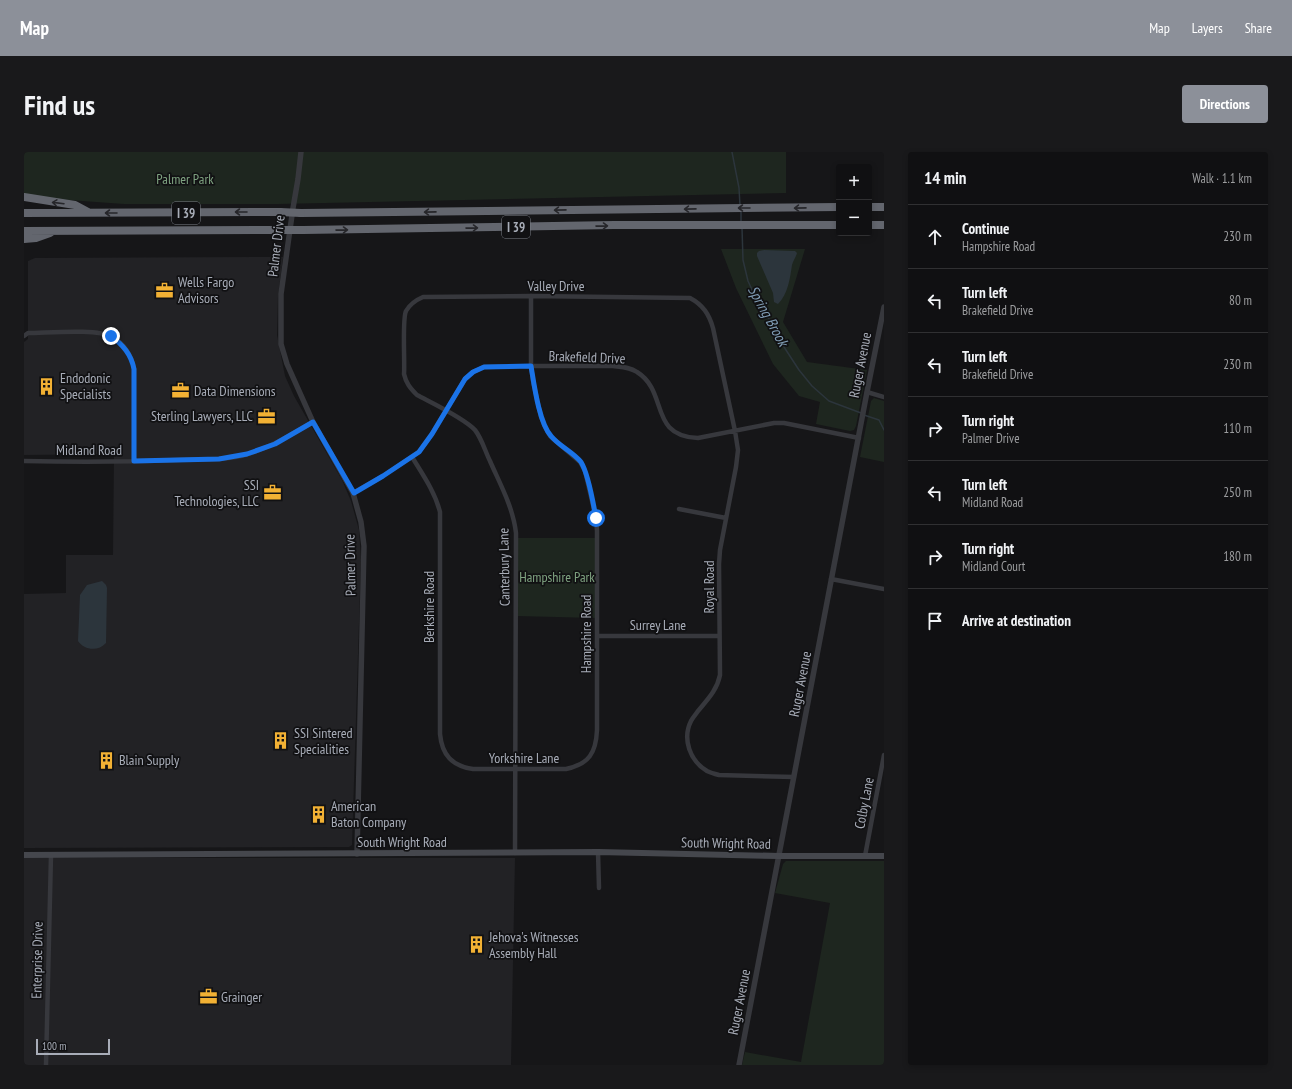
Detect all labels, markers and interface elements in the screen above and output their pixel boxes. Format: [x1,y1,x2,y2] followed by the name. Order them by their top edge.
[20,16,49,40] text: Map
[1149,19,1170,37] text: Map
[1192,19,1223,37] text: Layers
[1245,19,1272,37] text: Share
[1182,85,1268,123] button: Directions
[24,86,95,123] text: Find us
[836,164,872,236] map controls
[836,164,872,200] button: +
[924,167,966,189] text: 14 min
[156,170,214,188] park label: Palmer Park
[1192,170,1252,187] text: Walk · 1.1 km
[52,199,65,207] one-way arrow
[836,200,872,236] button: −
[172,202,200,224] road number: I 39
[738,204,751,212] one-way arrow
[794,204,807,212] one-way arrow
[684,205,697,213] one-way arrow
[554,206,567,214] one-way arrow
[424,208,437,216] one-way arrow
[105,209,118,217] one-way arrow
[235,209,248,216] one-way arrow
[263,214,289,278] street label: Palmer Drive
[502,216,530,238] road number: I 39
[962,219,1009,238] text: Continue
[595,222,608,229] one-way arrow
[465,224,478,231] one-way arrow
[335,226,348,234] one-way arrow
[924,226,946,248] icon: ahead
[1223,228,1252,245] text: 230 m
[962,238,1035,255] text: Hampshire Road
[178,273,234,307] place label: Wells Fargo Advisors
[527,277,585,295] street label: Valley Drive
[155,280,175,300] office icon: Wells Fargo Advisors
[744,282,794,351] water label: Spring Brook
[962,283,1007,302] text: Turn left
[924,290,946,312] icon: left
[1229,292,1252,309] text: 80 m
[962,302,1033,319] text: Brakefield Drive
[102,327,120,345] route end
[845,330,875,399] street label: Ruger Avenue
[548,347,626,367] street label: Brakefield Drive
[962,347,1007,366] text: Turn left
[924,354,946,376] icon: left
[1223,356,1252,373] text: 230 m
[962,366,1033,383] text: Brakefield Drive
[60,369,111,403] place label: Endodonic Specialists
[37,376,57,396] building icon: Endodonic Specialists
[171,381,191,401] office icon: Data Dimensions
[194,382,276,400] place label: Data Dimensions
[256,406,276,426] office icon: Sterling Lawyers, LLC
[151,407,254,425] place label: Sterling Lawyers, LLC
[962,411,1014,430] text: Turn right
[924,418,946,440] icon: right
[1223,420,1252,437] text: 110 m
[962,430,1020,447] text: Palmer Drive
[56,441,122,459] street label: Midland Road
[962,475,1007,494] text: Turn left
[174,476,260,510] place label: SSI Technologies, LLC
[924,482,946,504] icon: left
[262,483,282,503] office icon: SSI Technologies, LLC
[1223,484,1252,501] text: 250 m
[962,494,1023,511] text: Midland Road
[587,509,605,527] route start
[494,527,514,606] street label: Canterbury Lane
[340,534,360,596] street label: Palmer Drive
[962,539,1014,558] text: Turn right
[924,546,946,568] icon: right
[1223,548,1252,565] text: 180 m
[962,558,1025,575] text: Midland Court
[700,560,718,614] street label: Royal Road
[519,568,595,586] park label: Hampshire Park
[420,571,438,643] street label: Berkshire Road
[577,595,595,673] street label: Hampshire Road
[924,610,946,632] icon: arrive
[962,611,1071,630] text: Arrive at destination
[630,616,686,634] street label: Surrey Lane
[785,649,815,718] street label: Ruger Avenue
[294,724,353,758] place label: SSI Sintered Specialities
[271,731,291,751] building icon: SSI Sintered Specialities
[489,749,559,767] street label: Yorkshire Lane
[96,750,116,770] building icon: Blain Supply
[119,751,180,769] place label: Blain Supply
[850,775,878,830] street label: Colby Lane
[331,797,407,831] place label: American Baton Company
[308,804,328,824] building icon: American Baton Company
[357,833,447,851] street label: South Wright Road
[681,833,771,853] street label: South Wright Road
[27,921,47,999] street label: Enterprise Drive
[488,928,579,962] place label: Jehova's Witnesses Assembly Hall
[466,935,486,955] building icon: Jehova's Witnesses Assembly Hall
[724,967,754,1036] street label: Ruger Avenue
[198,987,218,1007] office icon: Grainger
[221,988,262,1006] place label: Grainger
[36,1037,110,1056] scale bar
[42,1039,66,1053] text: 100 m

